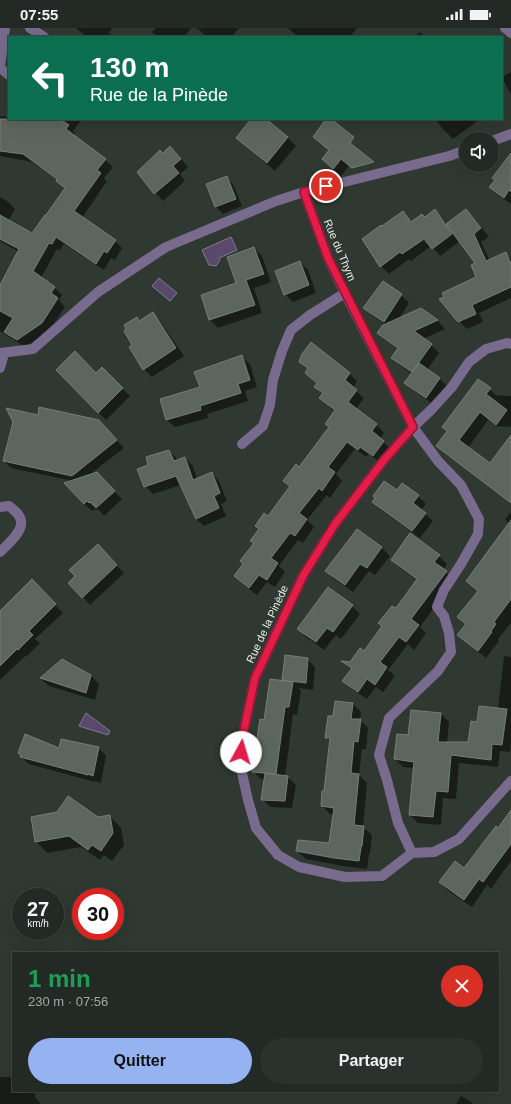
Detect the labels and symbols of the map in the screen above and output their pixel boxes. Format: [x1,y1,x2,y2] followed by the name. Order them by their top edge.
[309,169,343,203] pin
[322,217,358,283] street label: Rue du Thym
[244,583,290,665] street label: Rue de la Pinède
[220,731,262,773] position arrow
[72,888,124,940] speed limit sign: 30

